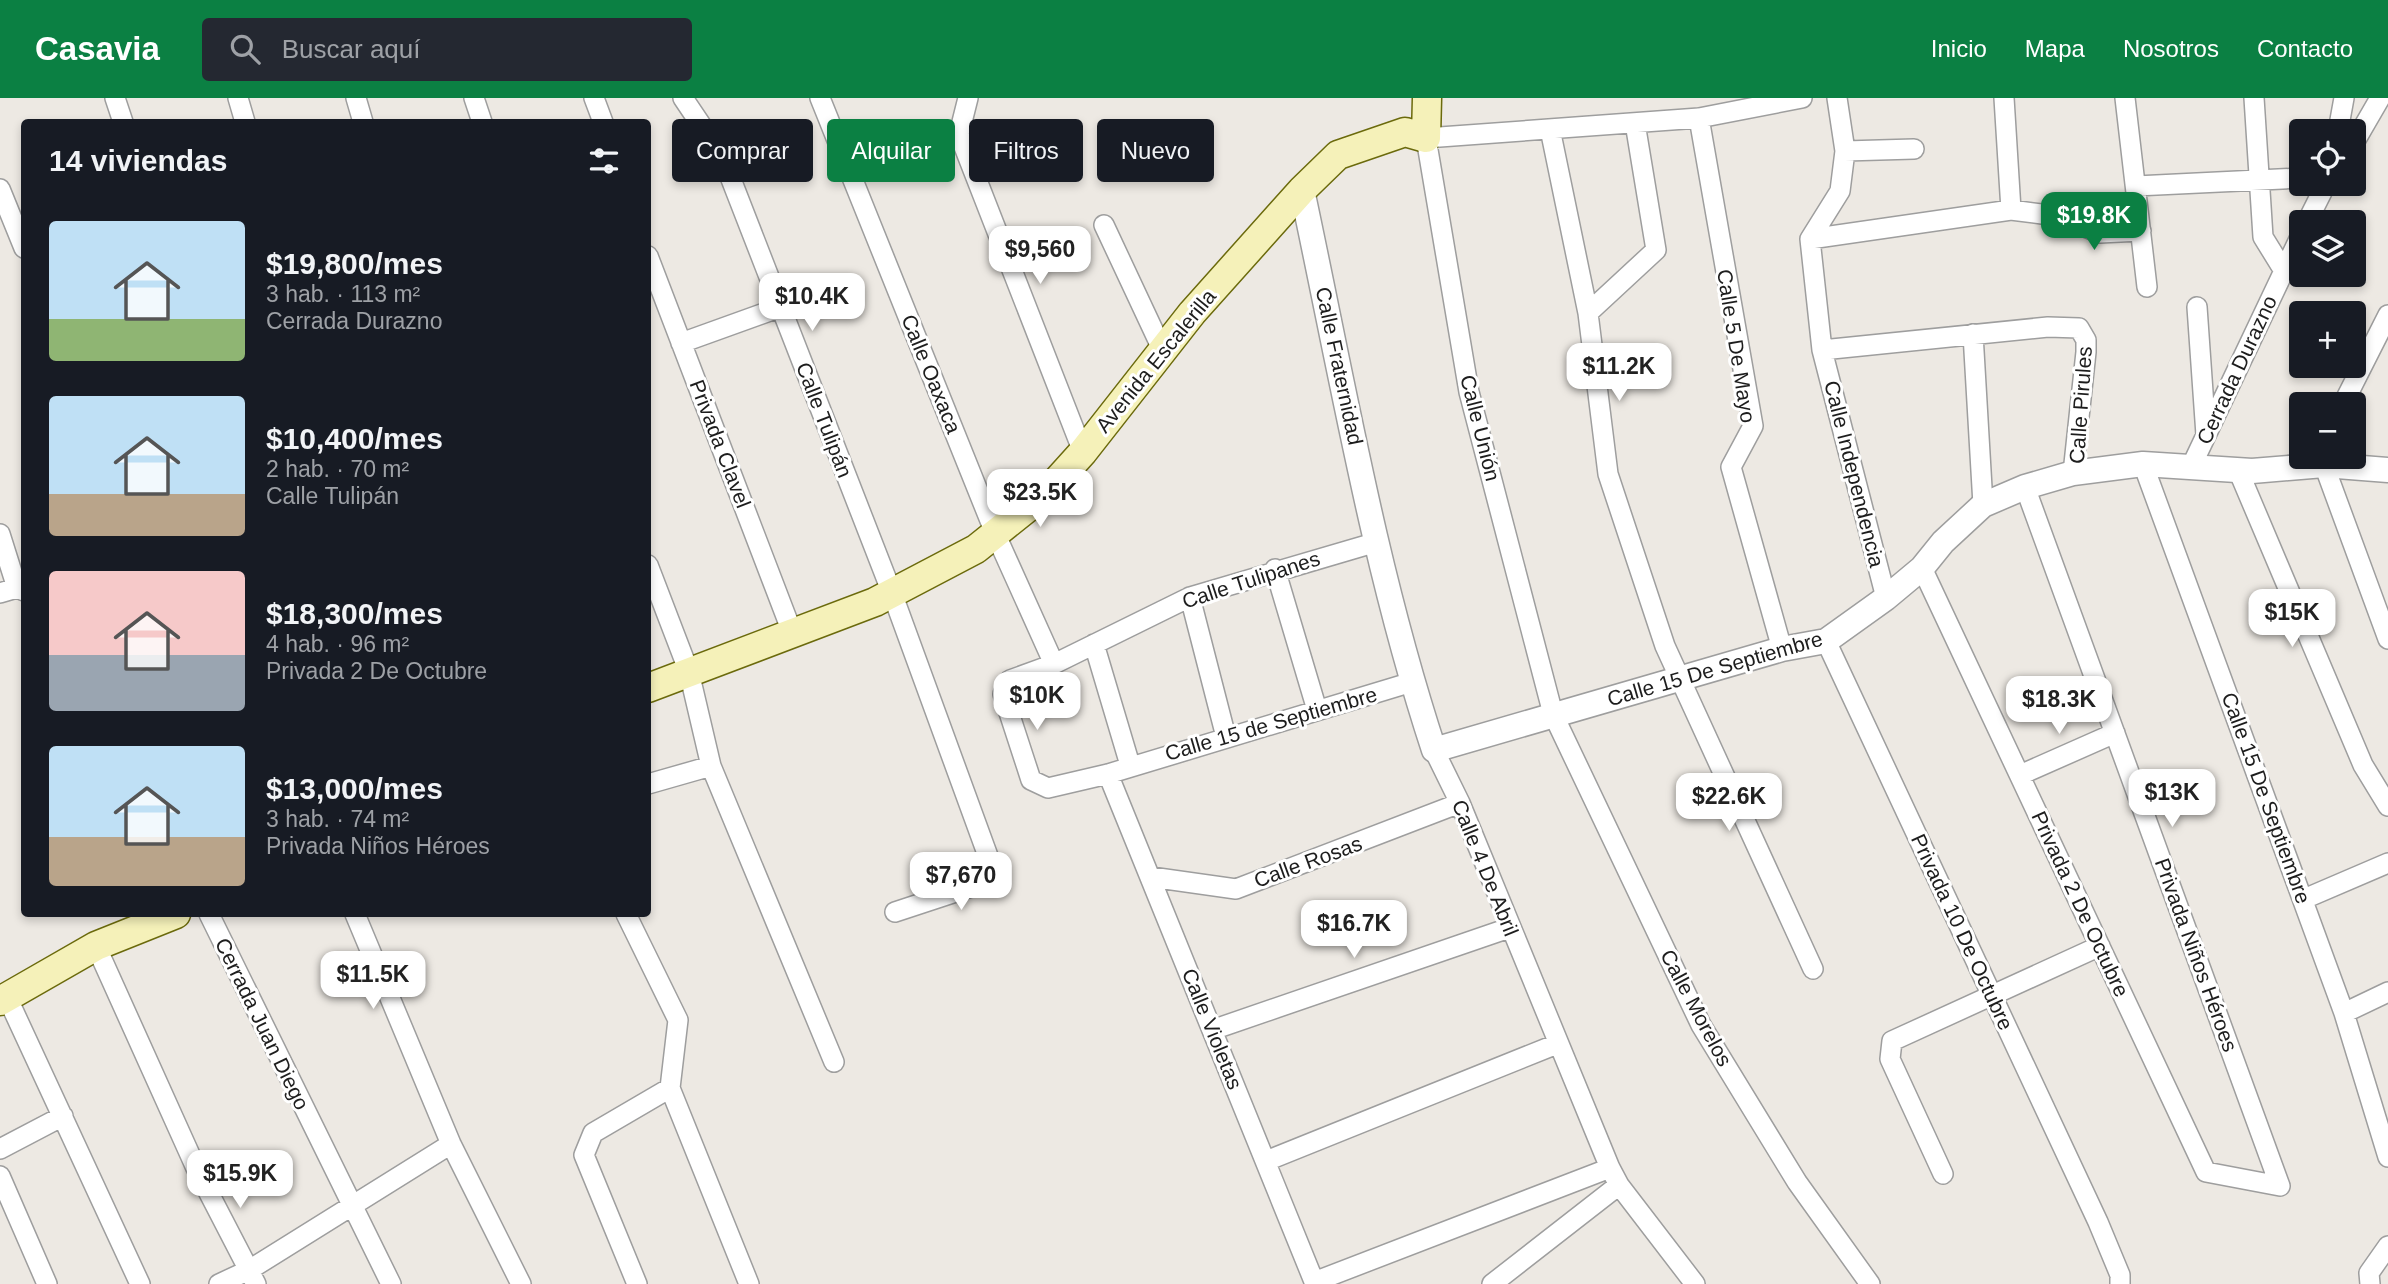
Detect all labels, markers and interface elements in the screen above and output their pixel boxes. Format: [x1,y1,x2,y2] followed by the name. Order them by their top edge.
[202,18,692,81] search box
[35,30,160,67] text: Casavia
[226,30,264,68] icon: search
[282,34,421,64] text: Buscar aquí
[1931,35,1987,62] text: Inicio
[2025,35,2085,62] text: Mapa
[2123,35,2219,62] text: Nosotros
[2257,35,2353,62] text: Contacto
[672,119,813,182] chip: Comprar
[827,119,955,182] chip: Alquilar
[969,119,1083,182] chip: Filtros
[1097,119,1214,182] chip: Nuevo
[2289,119,2366,469] map controls
[2289,119,2366,196] button: locate
[585,142,623,180] icon: filters
[49,144,227,177] text: 14 viviendas
[2037,192,2151,252] pin: $19.8K
[2057,202,2131,228] text: $19.8K
[2289,210,2366,287] button: layers
[983,226,1097,286] pin: $9,560
[1005,236,1075,262] text: $9,560
[266,247,443,280] text: $19,800/mes
[105,249,189,333] icon: home
[1713,267,1760,424] street label: Calle 5 De Mayo
[755,274,869,333] pin: $10.4K
[266,281,420,307] text: 3 hab. · 113 m²
[775,283,849,309] text: $10.4K
[1091,284,1220,437] street label: Avenida Escalerilla
[1311,285,1367,447] street label: Calle Fraternidad
[2192,292,2281,448] street label: Cerrada Durazno
[2289,301,2366,378] button: +
[266,308,442,334] text: Cerrada Durazno
[897,311,966,437] street label: Calle Oaxaca
[1562,344,1676,403] pin: $11.2K
[2065,345,2096,465] street label: Calle Pirules
[1583,353,1655,379] text: $11.2K
[792,359,857,481] street label: Calle Tulipán
[1456,372,1505,483] street label: Calle Unión
[685,376,755,511] street label: Privada Clavel
[1820,378,1889,570] street label: Calle Independencia
[2289,392,2366,469] button: −
[266,422,443,455] text: $10,400/mes
[105,424,189,508] icon: home
[266,456,409,482] text: 2 hab. · 70 m²
[983,470,1097,529] pin: $23.5K
[1003,479,1077,505] text: $23.5K
[266,483,399,509] text: Calle Tulipán
[1179,546,1323,613] street label: Calle Tulipanes
[2251,589,2333,649] pin: $15K
[266,597,443,630] text: $18,300/mes
[105,599,189,683] icon: home
[2265,599,2319,625] text: $15K
[1605,627,1825,710] street label: Calle 15 De Septiembre
[266,631,409,657] text: 4 hab. · 96 m²
[266,658,487,684] text: Privada 2 De Octubre
[996,672,1078,732] pin: $10K
[2002,676,2116,736] pin: $18.3K
[1010,682,1064,708] text: $10K
[1162,682,1380,765] street label: Calle 15 de Septiembre
[2022,686,2096,712] text: $18.3K
[2218,689,2315,907] street label: Calle 15 De Septiembre
[2131,770,2213,829] pin: $13K
[266,772,443,805] text: $13,000/mes
[105,774,189,858] icon: home
[1672,774,1786,833] pin: $22.6K
[2145,779,2199,805] text: $13K
[1692,783,1766,809] text: $22.6K
[1448,796,1523,939] street label: Calle 4 De Abril
[266,806,409,832] text: 3 hab. · 74 m²
[2027,807,2134,1000] street label: Privada 2 De Octubre
[1907,830,2018,1033] street label: Privada 10 De Octubre
[1251,831,1365,892] street label: Calle Rosas
[266,833,490,859] text: Privada Niños Héroes
[904,852,1018,912] pin: $7,670
[2151,855,2242,1055] street label: Privada Niños Héroes
[926,862,996,888] text: $7,670
[1297,900,1411,960] pin: $16.7K
[1317,910,1391,936] text: $16.7K
[211,934,314,1113] street label: Cerrada Juan Diego
[1656,946,1737,1070] street label: Calle Morelos
[316,951,430,1011] pin: $11.5K
[337,961,409,987] text: $11.5K
[1178,965,1247,1092] street label: Calle Violetas
[183,1150,297,1210] pin: $15.9K
[203,1160,277,1186] text: $15.9K

